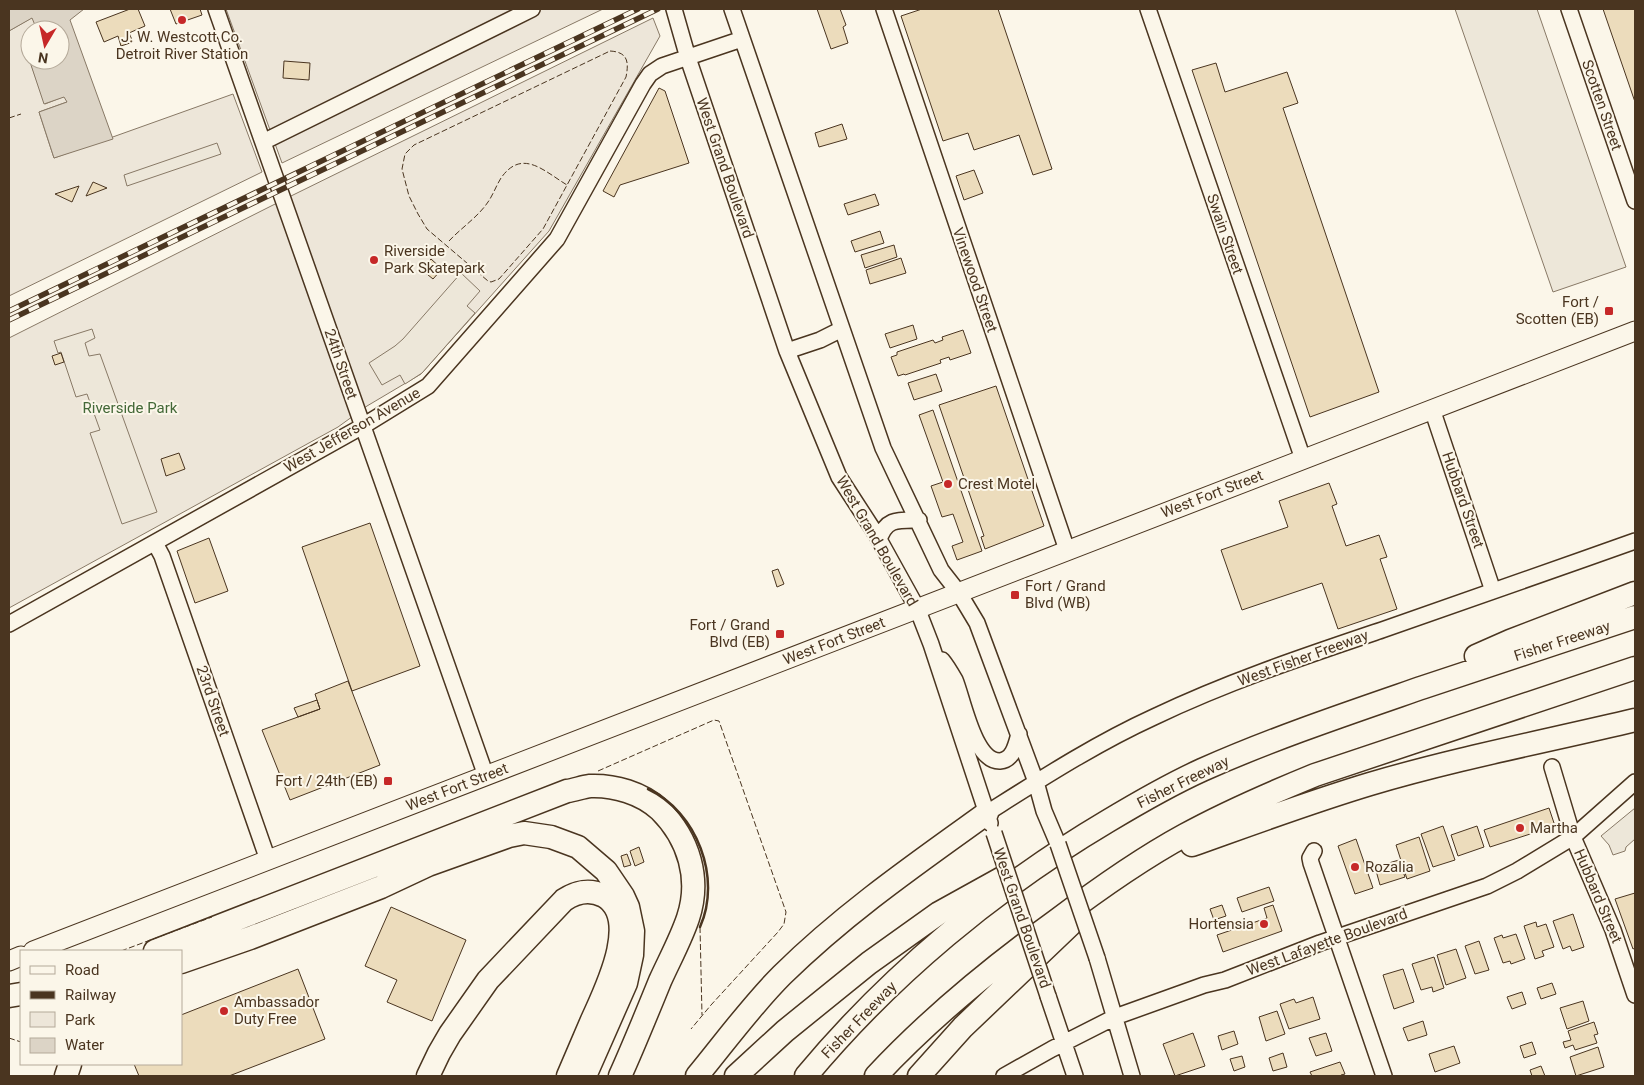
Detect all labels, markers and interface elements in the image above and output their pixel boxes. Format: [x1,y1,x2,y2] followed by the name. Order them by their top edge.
[176,14,188,26] marker: J. W. Westcott Co. Detroit River Station
[20,20,70,70] north arrow
[116,28,248,63] place label: J. W. Westcott Co. Detroit River Station
[37,49,49,67] text: N
[1578,57,1626,153] street label: Scotten Street
[692,95,758,241] street label: West Grand Boulevard
[1203,192,1247,277] street label: Swain Street
[949,225,1001,335] street label: Vinewood Street
[384,242,485,277] place label: Riverside Park Skatepark
[368,254,380,266] marker: Riverside Park Skatepark
[1516,293,1599,328] place label: Fort / Scotten (EB)
[1603,305,1615,317] marker: Fort / Scotten (EB)
[321,326,361,402] street label: 24th Street
[281,384,423,476] street label: West Jefferson Avenue
[83,399,178,417] park label: Riverside Park
[1438,449,1488,551] street label: Hubbard Street
[1158,466,1266,522] street label: West Fort Street
[832,473,922,609] street label: West Grand Boulevard
[958,475,1035,493] place label: Crest Motel
[942,478,954,490] marker: Crest Motel
[1025,577,1106,612] place label: Fort / Grand Blvd (WB)
[1009,589,1021,601] marker: Fort / Grand Blvd (WB)
[780,613,888,669] street label: West Fort Street
[689,616,770,651] place label: Fort / Grand Blvd (EB)
[1512,617,1612,665] street label: Fisher Freeway
[1235,626,1371,690] street label: West Fisher Freeway
[774,628,786,640] marker: Fort / Grand Blvd (EB)
[193,663,234,739] street label: 23rd Street
[1134,752,1232,812] street label: Fisher Freeway
[403,759,511,815] street label: West Fort Street
[275,772,378,790] place label: Fort / 24th (EB)
[382,775,394,787] marker: Fort / 24th (EB)
[1530,819,1578,837] place label: Martha
[1514,822,1526,834] marker: Martha
[989,845,1055,991] street label: West Grand Boulevard
[1570,846,1626,946] street label: Hubbard Street
[1365,858,1414,876] place label: Rozalia
[1349,861,1361,873] marker: Rozalia
[1244,905,1410,979] street label: West Lafayette Boulevard
[1189,915,1254,933] place label: Hortensia
[1258,918,1270,930] marker: Hortensia
[20,950,182,1065] legend
[65,961,99,979] text: Road
[818,978,900,1062] street label: Fisher Freeway
[65,986,116,1004] text: Railway
[234,993,319,1028] place label: Ambassador Duty Free
[218,1005,230,1017] marker: Ambassador Duty Free
[65,1011,96,1029] text: Park
[65,1036,104,1054] text: Water

